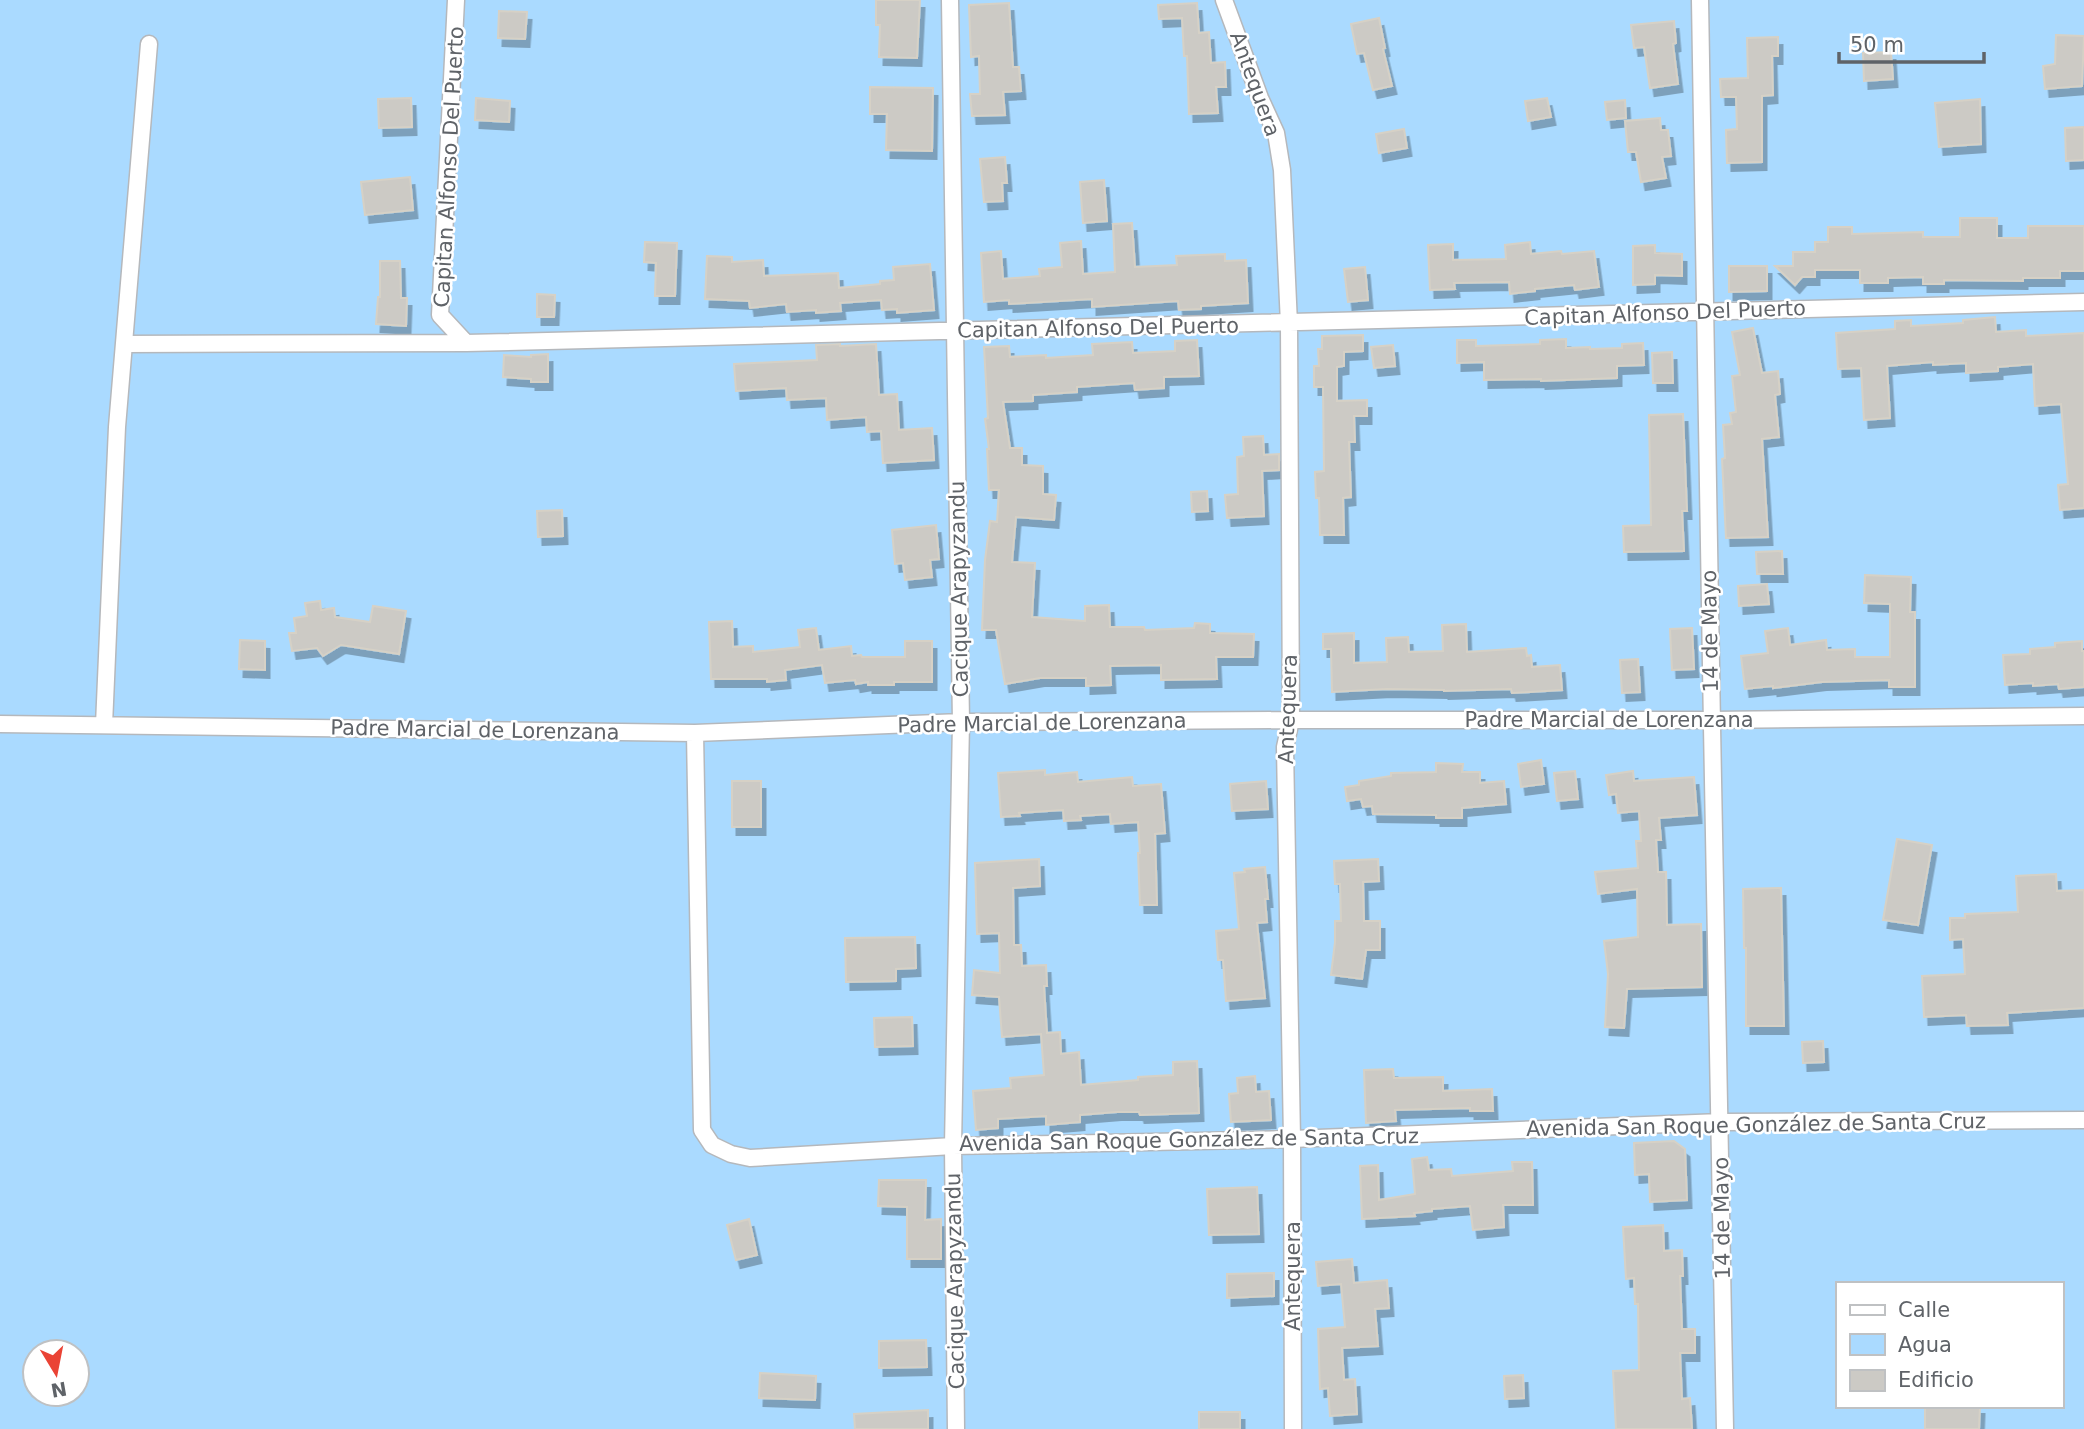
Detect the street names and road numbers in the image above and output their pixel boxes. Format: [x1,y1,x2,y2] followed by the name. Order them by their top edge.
[430,26,468,308] street label: Capitan Alfonso Del Puerto
[1225,28,1285,140] street label: Antequera
[1524,296,1806,330] street label: Capitan Alfonso Del Puerto
[957,314,1239,342] street label: Capitan Alfonso Del Puerto
[945,480,973,698] street label: Cacique Arapyzandu
[1697,570,1723,692] street label: 14 de Mayo
[1274,654,1302,764] street label: Antequera
[897,708,1187,738] street label: Padre Marcial de Lorenzana
[1464,708,1754,732] street label: Padre Marcial de Lorenzana
[330,715,620,745] street label: Padre Marcial de Lorenzana
[1526,1109,1986,1141] street label: Avenida San Roque González de Santa Cruz
[959,1124,1419,1156] street label: Avenida San Roque González de Santa Cruz
[1709,1157,1735,1279] street label: 14 de Mayo
[941,1172,969,1390] street label: Cacique Arapyzandu
[1281,1221,1305,1331] street label: Antequera

